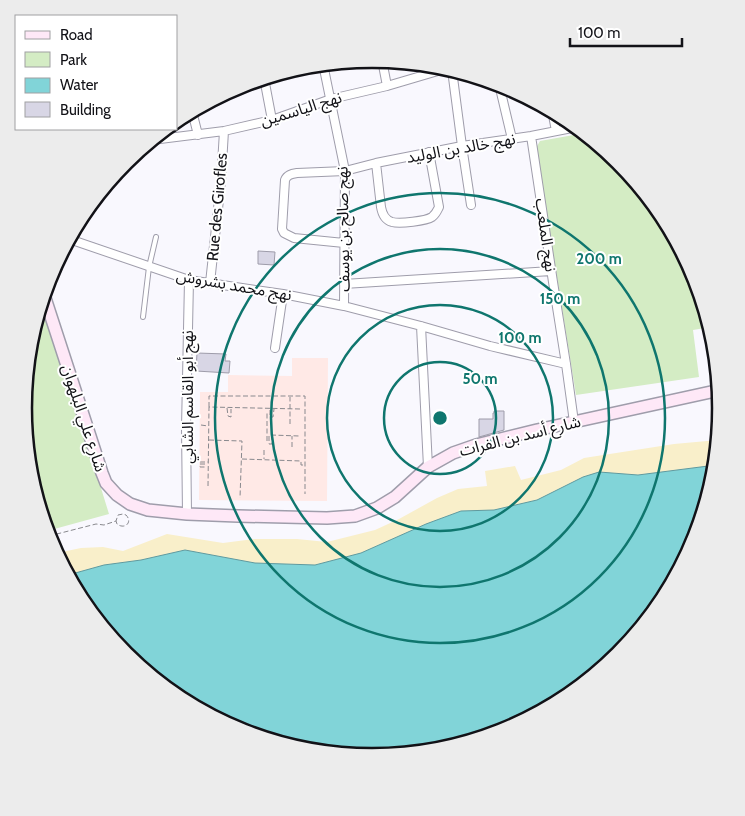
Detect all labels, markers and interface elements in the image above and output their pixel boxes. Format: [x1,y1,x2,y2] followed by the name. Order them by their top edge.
[15,15,178,130] legend
[570,15,682,47] scale bar
[578,24,620,42] text: 100 m
[60,26,93,44] text: Road
[60,51,87,69] text: Park
[60,76,98,94] text: Water
[258,88,345,133] street label: نهج الياسمين
[60,101,111,119] text: Building
[405,129,518,170] street label: نهج خالد بن الوليد
[203,152,231,262] street label: Rue des Girofles
[332,166,357,292] street label: نهج صالح بن يوسف
[528,197,561,274] street label: نهج الملعب
[576,250,622,268] text: 200 m
[174,265,293,307] street label: نهج محمد بشروش
[540,290,580,308] text: 150 m
[498,329,542,347] text: 100 m
[177,330,200,464] street label: نهج أبو القاسم الشابي
[55,362,110,475] street label: شارع علي البلهوان
[462,370,498,388] text: 50 m
[431,409,449,427] centre of rings
[457,412,583,463] street label: شارع أسد بن الفرات

